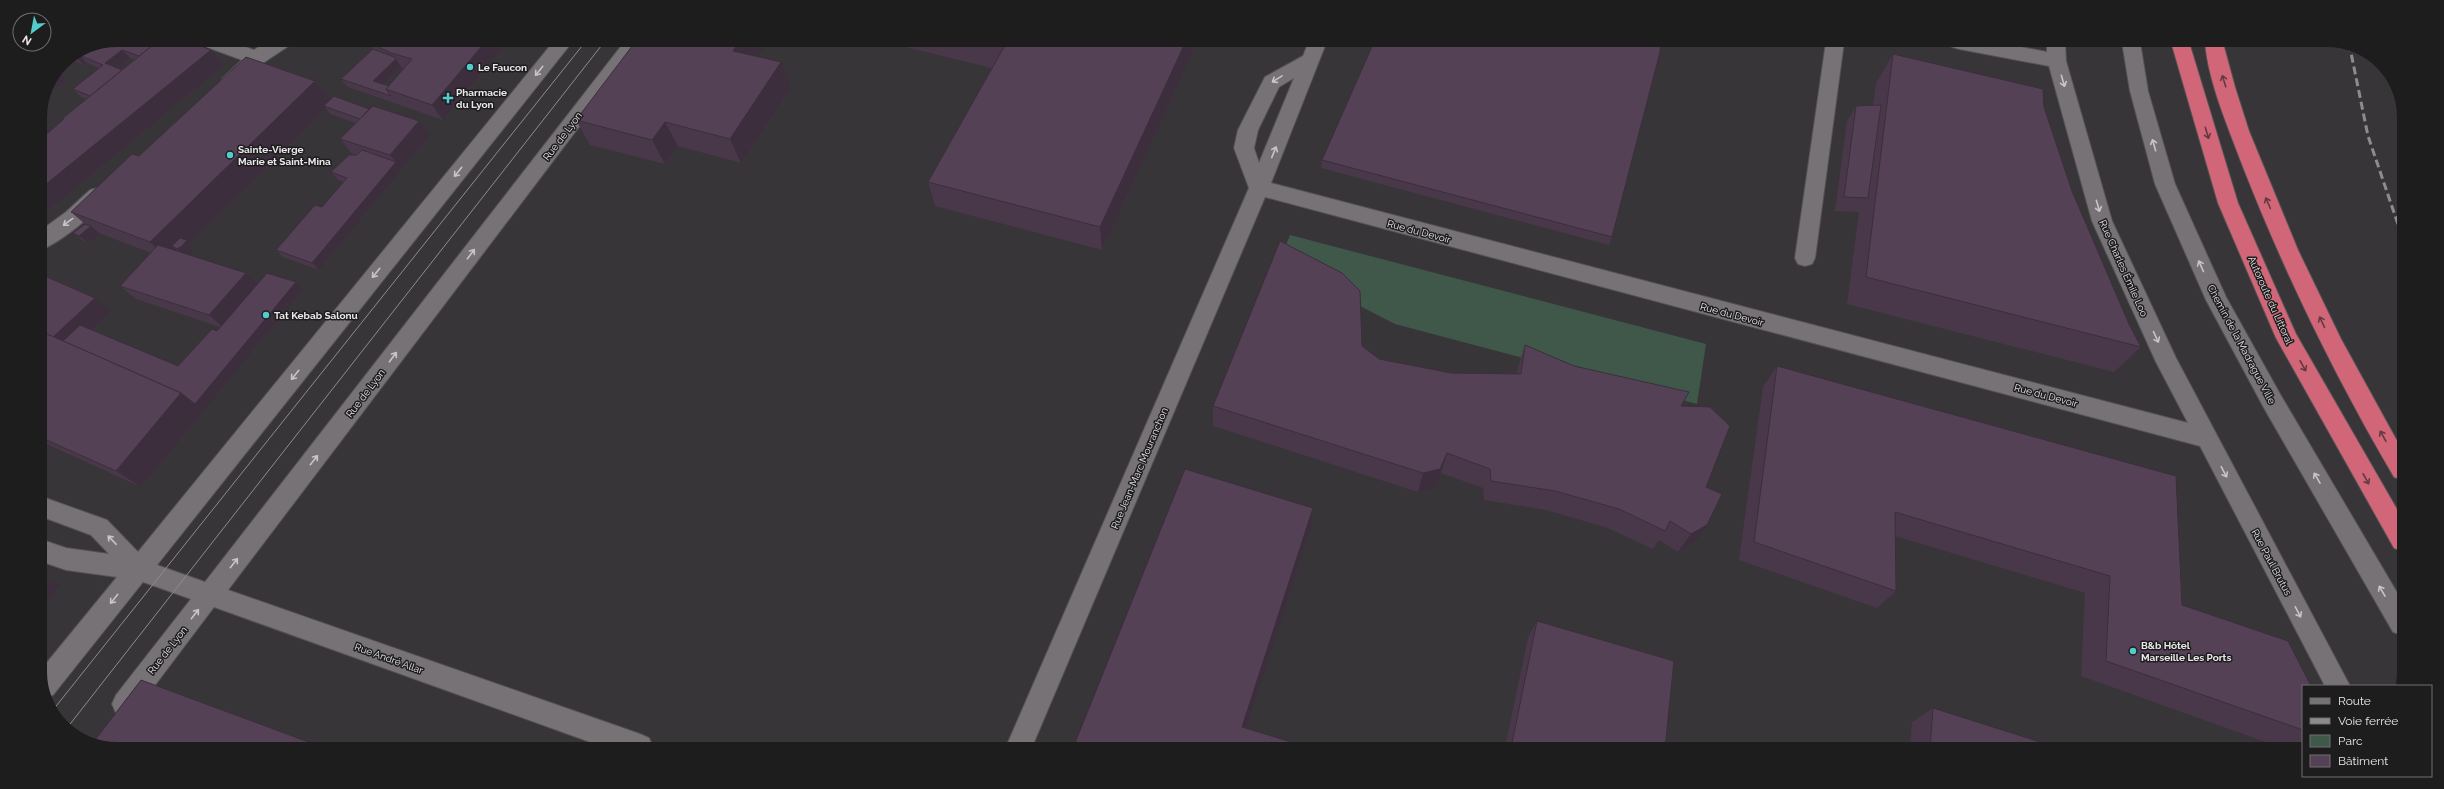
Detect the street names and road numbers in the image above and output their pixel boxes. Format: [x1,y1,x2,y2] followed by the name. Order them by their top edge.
[541,110,584,163] street label: Rue de Lyon
[1386,218,1452,245] street label: Rue du Devoir
[2097,218,2150,318] street label: Rue Charles Émile Loo
[2246,254,2295,346] street label: Autoroute du Littoral
[2205,283,2278,406] street label: Chemin de la Madrague Ville
[1699,301,1765,328] street label: Rue du Devoir
[344,367,387,420] street label: Rue de Lyon
[2013,382,2079,409] street label: Rue du Devoir
[1109,406,1170,530] street label: Rue Jean-Marc Mouranchon
[2249,527,2294,597] street label: Rue Paul Brutus
[145,624,190,676] street label: Rue de Lyon
[353,641,425,676] street label: Rue André Allar

